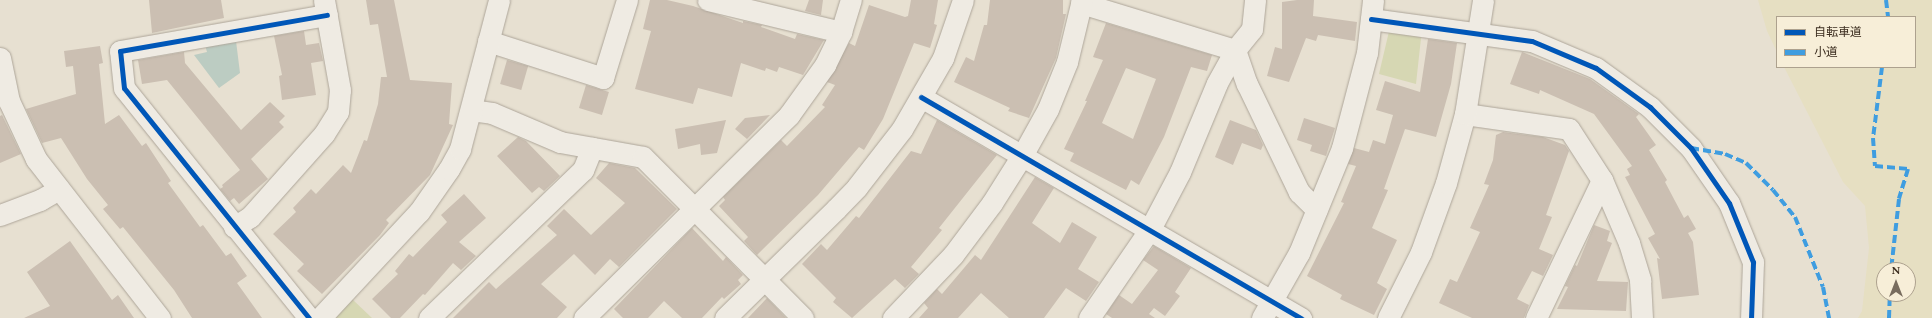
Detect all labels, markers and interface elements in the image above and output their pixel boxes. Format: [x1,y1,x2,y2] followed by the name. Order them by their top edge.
[1776,16,1916,68] legend
[1814,23,1862,42] text: 自転車道
[1814,43,1838,62] text: 小道
[1876,262,1916,302] north arrow
[1892,262,1900,279] text: N

